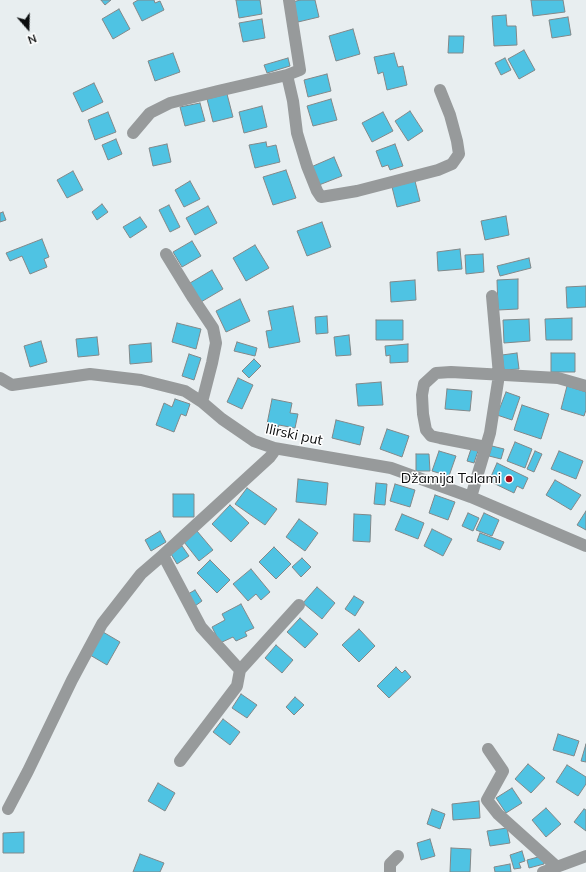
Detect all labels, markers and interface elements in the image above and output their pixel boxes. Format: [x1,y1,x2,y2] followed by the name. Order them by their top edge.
[8,8,48,48] north arrow
[26,31,38,47] text: N
[264,421,324,449] street label: Ilirski put
[401,471,501,487] place label: Džamija Talami
[504,474,514,484] marker: Džamija Talami

